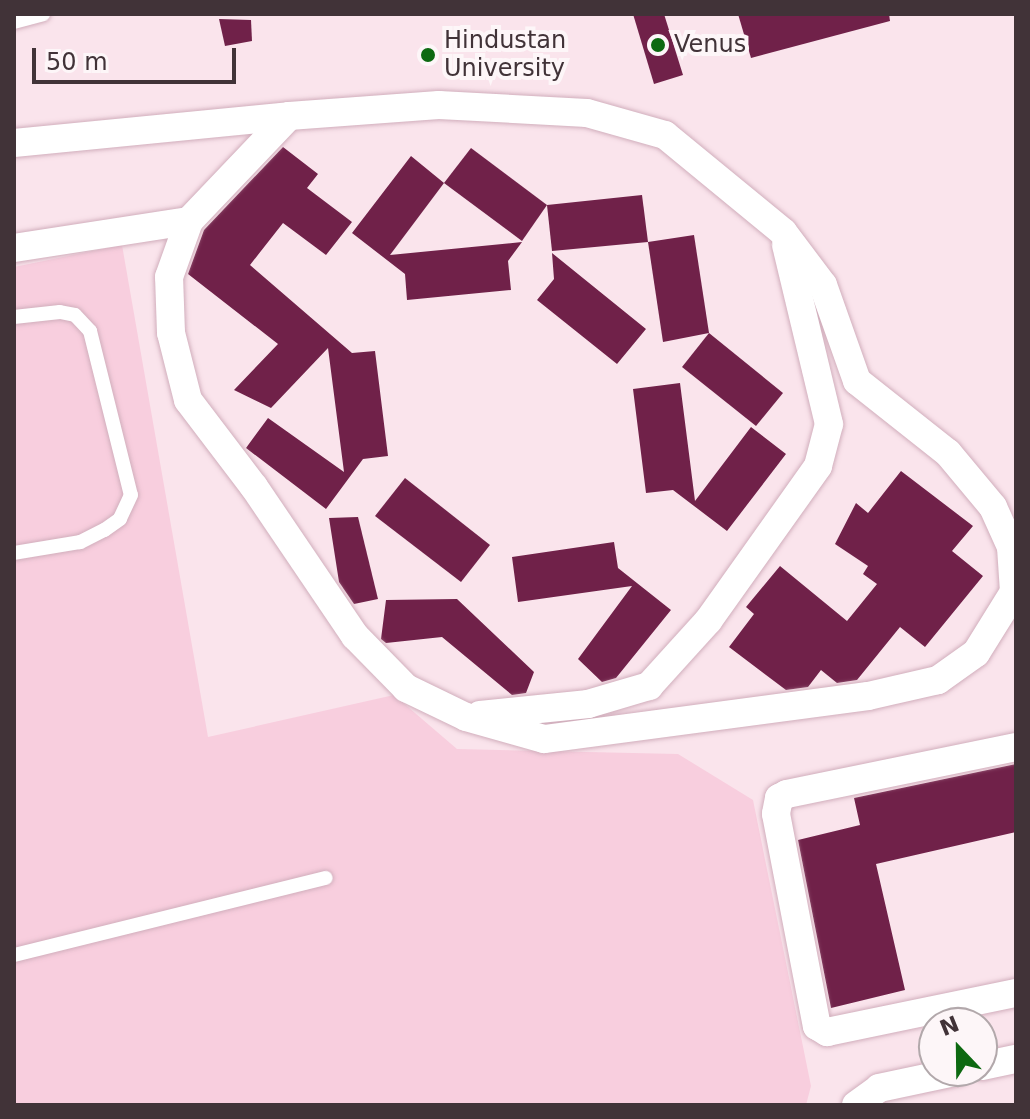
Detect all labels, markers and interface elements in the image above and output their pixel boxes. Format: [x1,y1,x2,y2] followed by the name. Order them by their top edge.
[444,27,566,83] place label: Hindustan University
[674,31,746,59] place label: Venus
[36,32,240,82] scale bar
[649,36,667,54] marker: Venus
[419,46,437,64] marker: Hindustan University
[46,48,108,76] text: 50 m
[918,1007,998,1087] north arrow
[936,1011,963,1041] text: N

